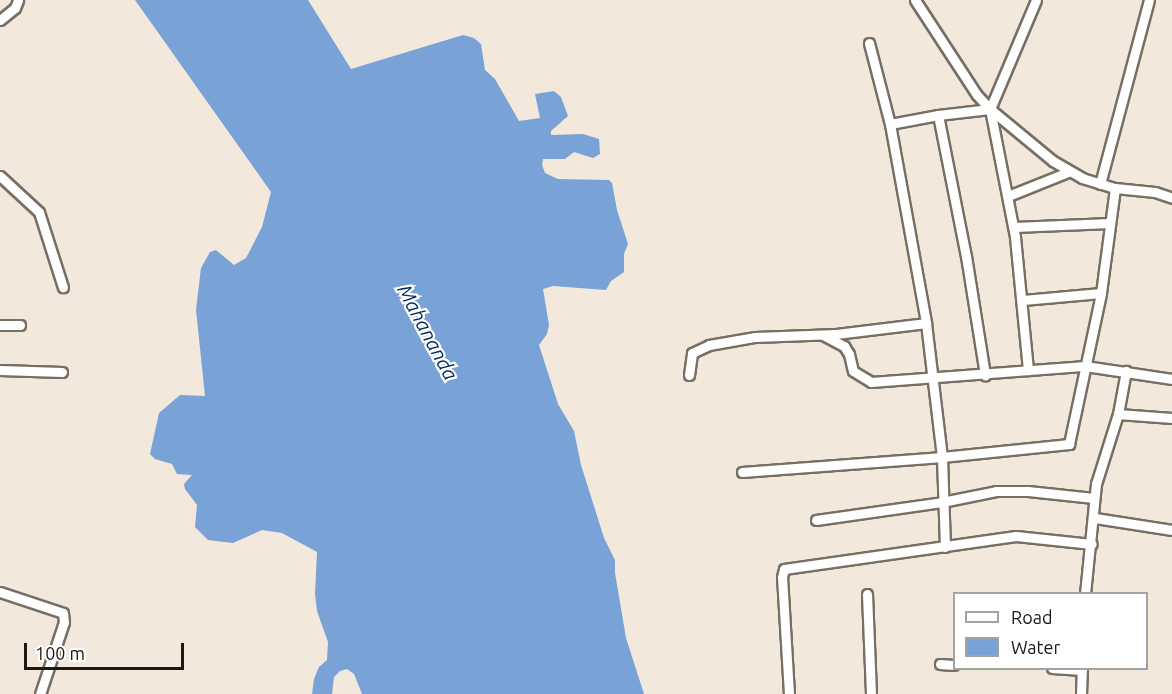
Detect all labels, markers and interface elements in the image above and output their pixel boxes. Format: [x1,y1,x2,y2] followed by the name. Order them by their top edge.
[393,280,463,384] water label: Mahananda
[953,592,1148,670] legend
[1011,607,1053,627] text: Road
[27,631,188,669] scale bar
[1011,637,1060,657] text: Water
[35,643,85,663] text: 100 m

